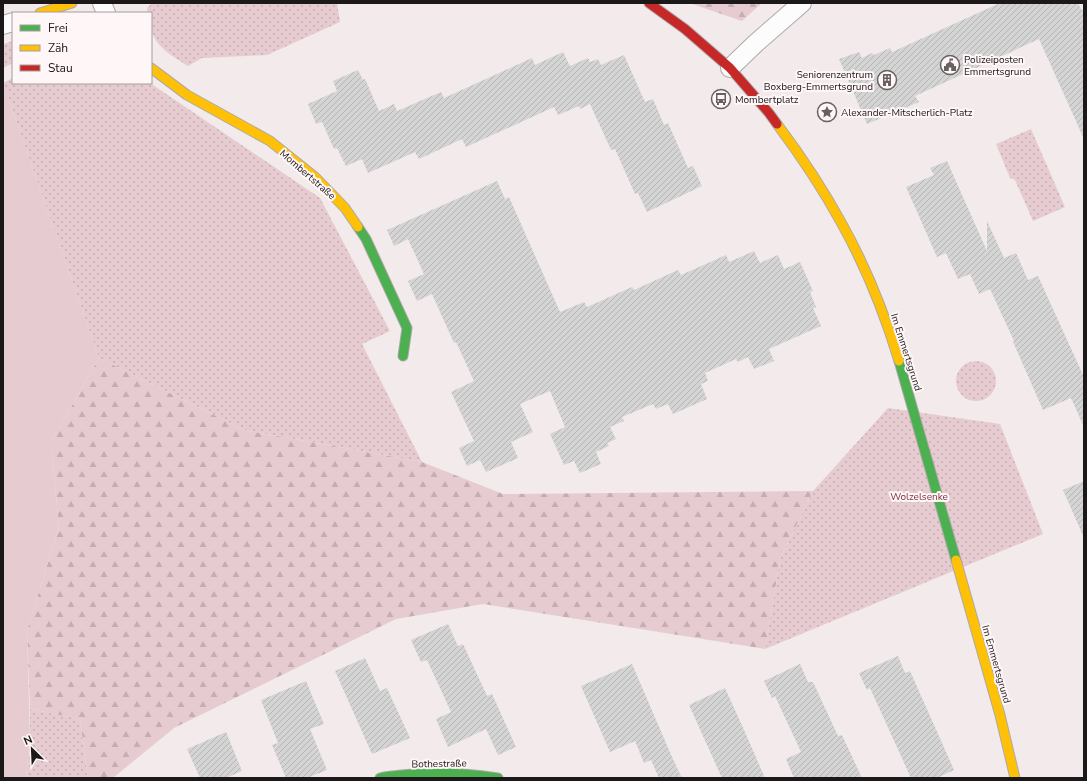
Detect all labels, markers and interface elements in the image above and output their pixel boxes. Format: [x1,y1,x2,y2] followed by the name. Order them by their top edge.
[12,12,152,84] legend
[48,20,68,36] text: Frei
[48,40,68,56] text: Zäh
[964,53,1031,79] place label: Polizeiposten Emmertsgrund
[939,54,961,76] public building icon: Polizeiposten Emmertsgrund
[48,60,73,76] text: Stau
[764,68,873,94] place label: Seniorenzentrum Boxberg-Emmertsgrund
[876,69,898,91] building icon: Seniorenzentrum Boxberg-Emmertsgrund
[710,88,732,110] bus stop icon: Mombertplatz
[735,93,799,107] place label: Mombertplatz
[816,101,838,123] place icon: Alexander-Mitscherlich-Platz
[841,106,973,120] place label: Alexander-Mitscherlich-Platz
[276,147,338,203] street label: Mombertstraße
[887,312,925,393] street label: Im Emmertsgrund
[890,490,948,504] park label: Wolzelsenke
[978,624,1014,705] street label: Im Emmertsgrund
[12,729,52,769] north arrow
[21,732,35,749] text: N
[411,757,467,771] street label: Bothestraße

